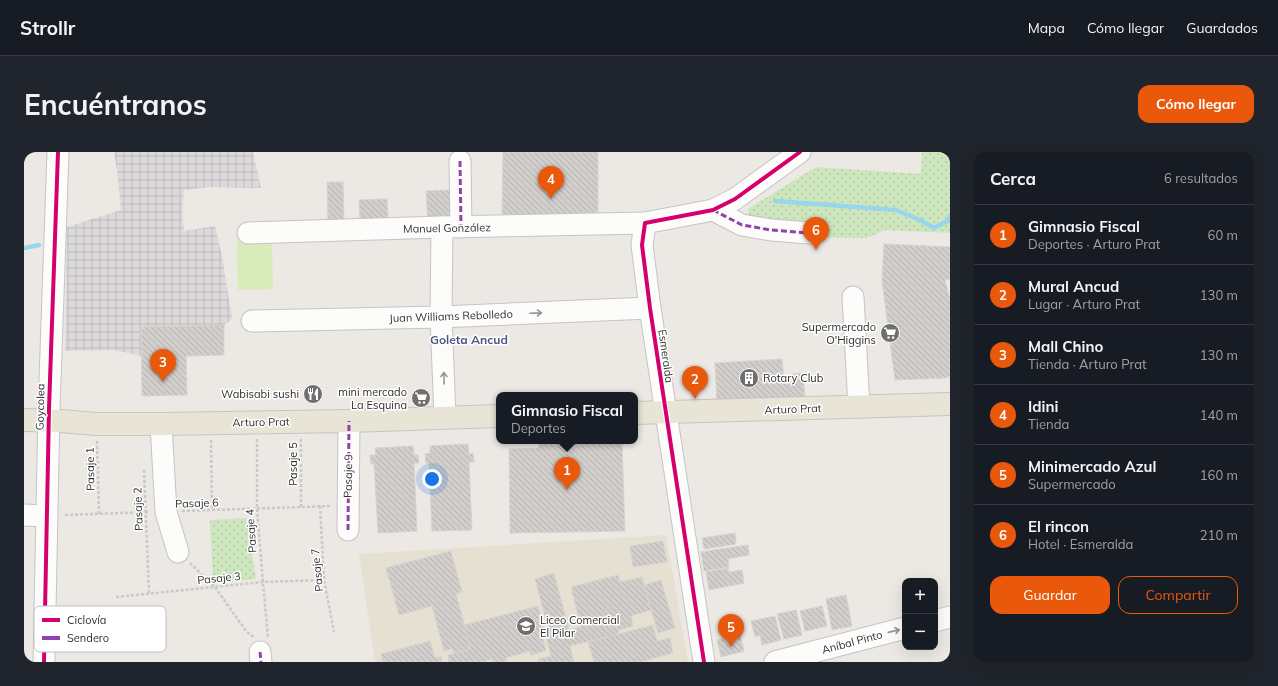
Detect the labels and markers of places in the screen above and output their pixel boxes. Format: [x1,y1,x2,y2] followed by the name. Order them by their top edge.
[538,166,564,199] pin: 4
[803,217,829,250] pin: 6
[802,320,876,347] place label: Supermercado O'Higgins
[879,322,901,344] supermarket icon: Supermercado O'Higgins
[150,349,176,382] pin: 3
[682,366,708,399] pin: 2
[738,367,760,389] building icon: Rotary Club
[763,371,824,385] place label: Rotary Club
[302,383,324,405] restaurant icon: Wabisabi sushi
[338,385,407,412] place label: mini mercado La Esquina
[221,387,299,401] place label: Wabisabi sushi
[410,387,432,409] supermarket icon: mini mercado La Esquina
[554,457,580,490] pin: 1
[540,613,619,640] place label: Liceo Comercial El Pilar
[718,614,744,647] pin: 5
[515,615,537,637] school or university icon: Liceo Comercial El Pilar

